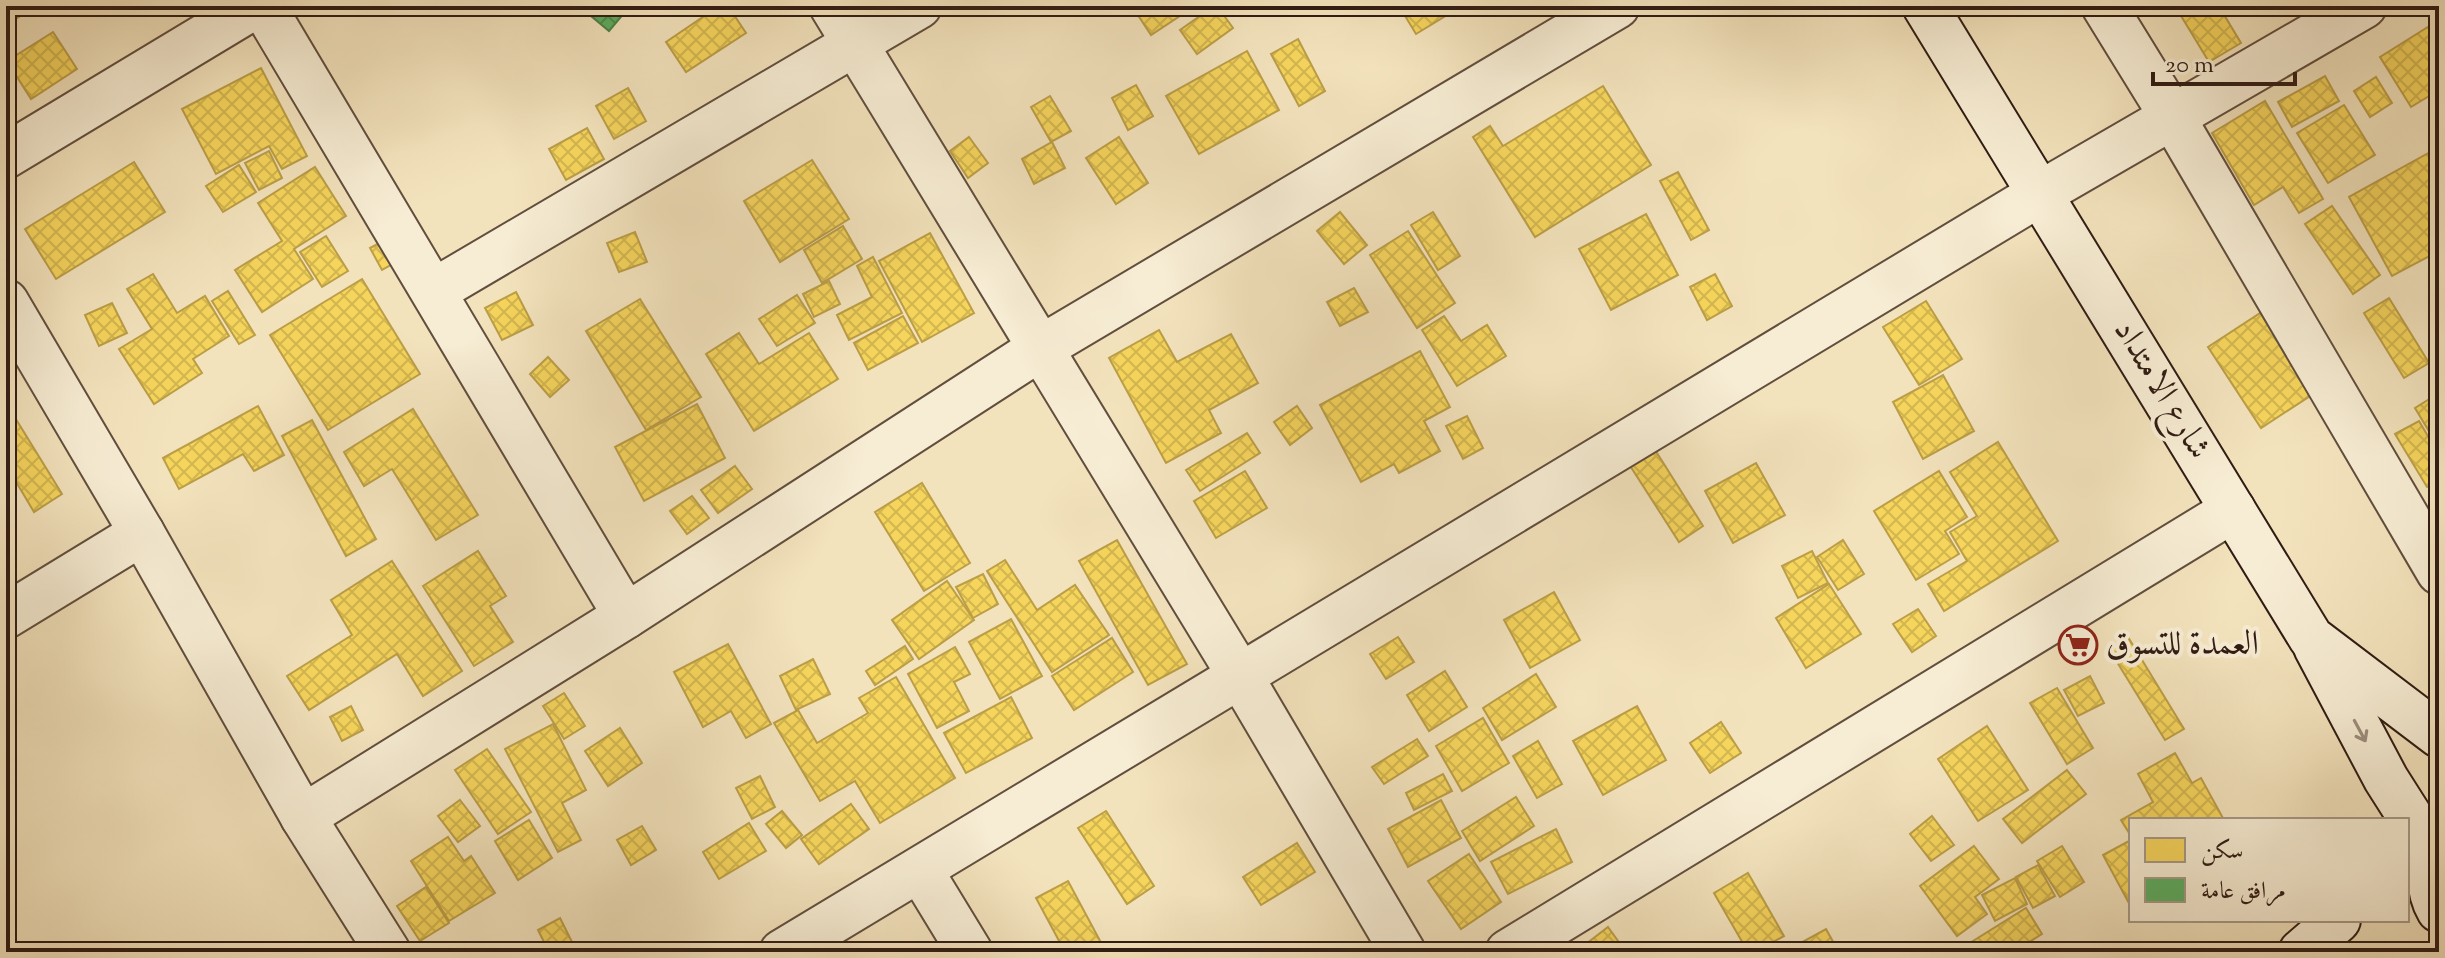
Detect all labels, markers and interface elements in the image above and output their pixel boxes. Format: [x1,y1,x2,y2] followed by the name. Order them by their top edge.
[2153,36,2295,86] scale bar
[2165,49,2214,83] text: 20 m
[2099,311,2222,470] street label: شارع الامتداد
[2106,621,2259,670] place label: العمدة للتسوق
[2057,624,2099,666] supermarket icon: العمدة للتسوق
[2353,719,2369,743] one-way arrow
[2129,818,2409,922] legend
[2201,835,2244,869] text: سكن
[2201,875,2286,909] text: مرافق عامة

